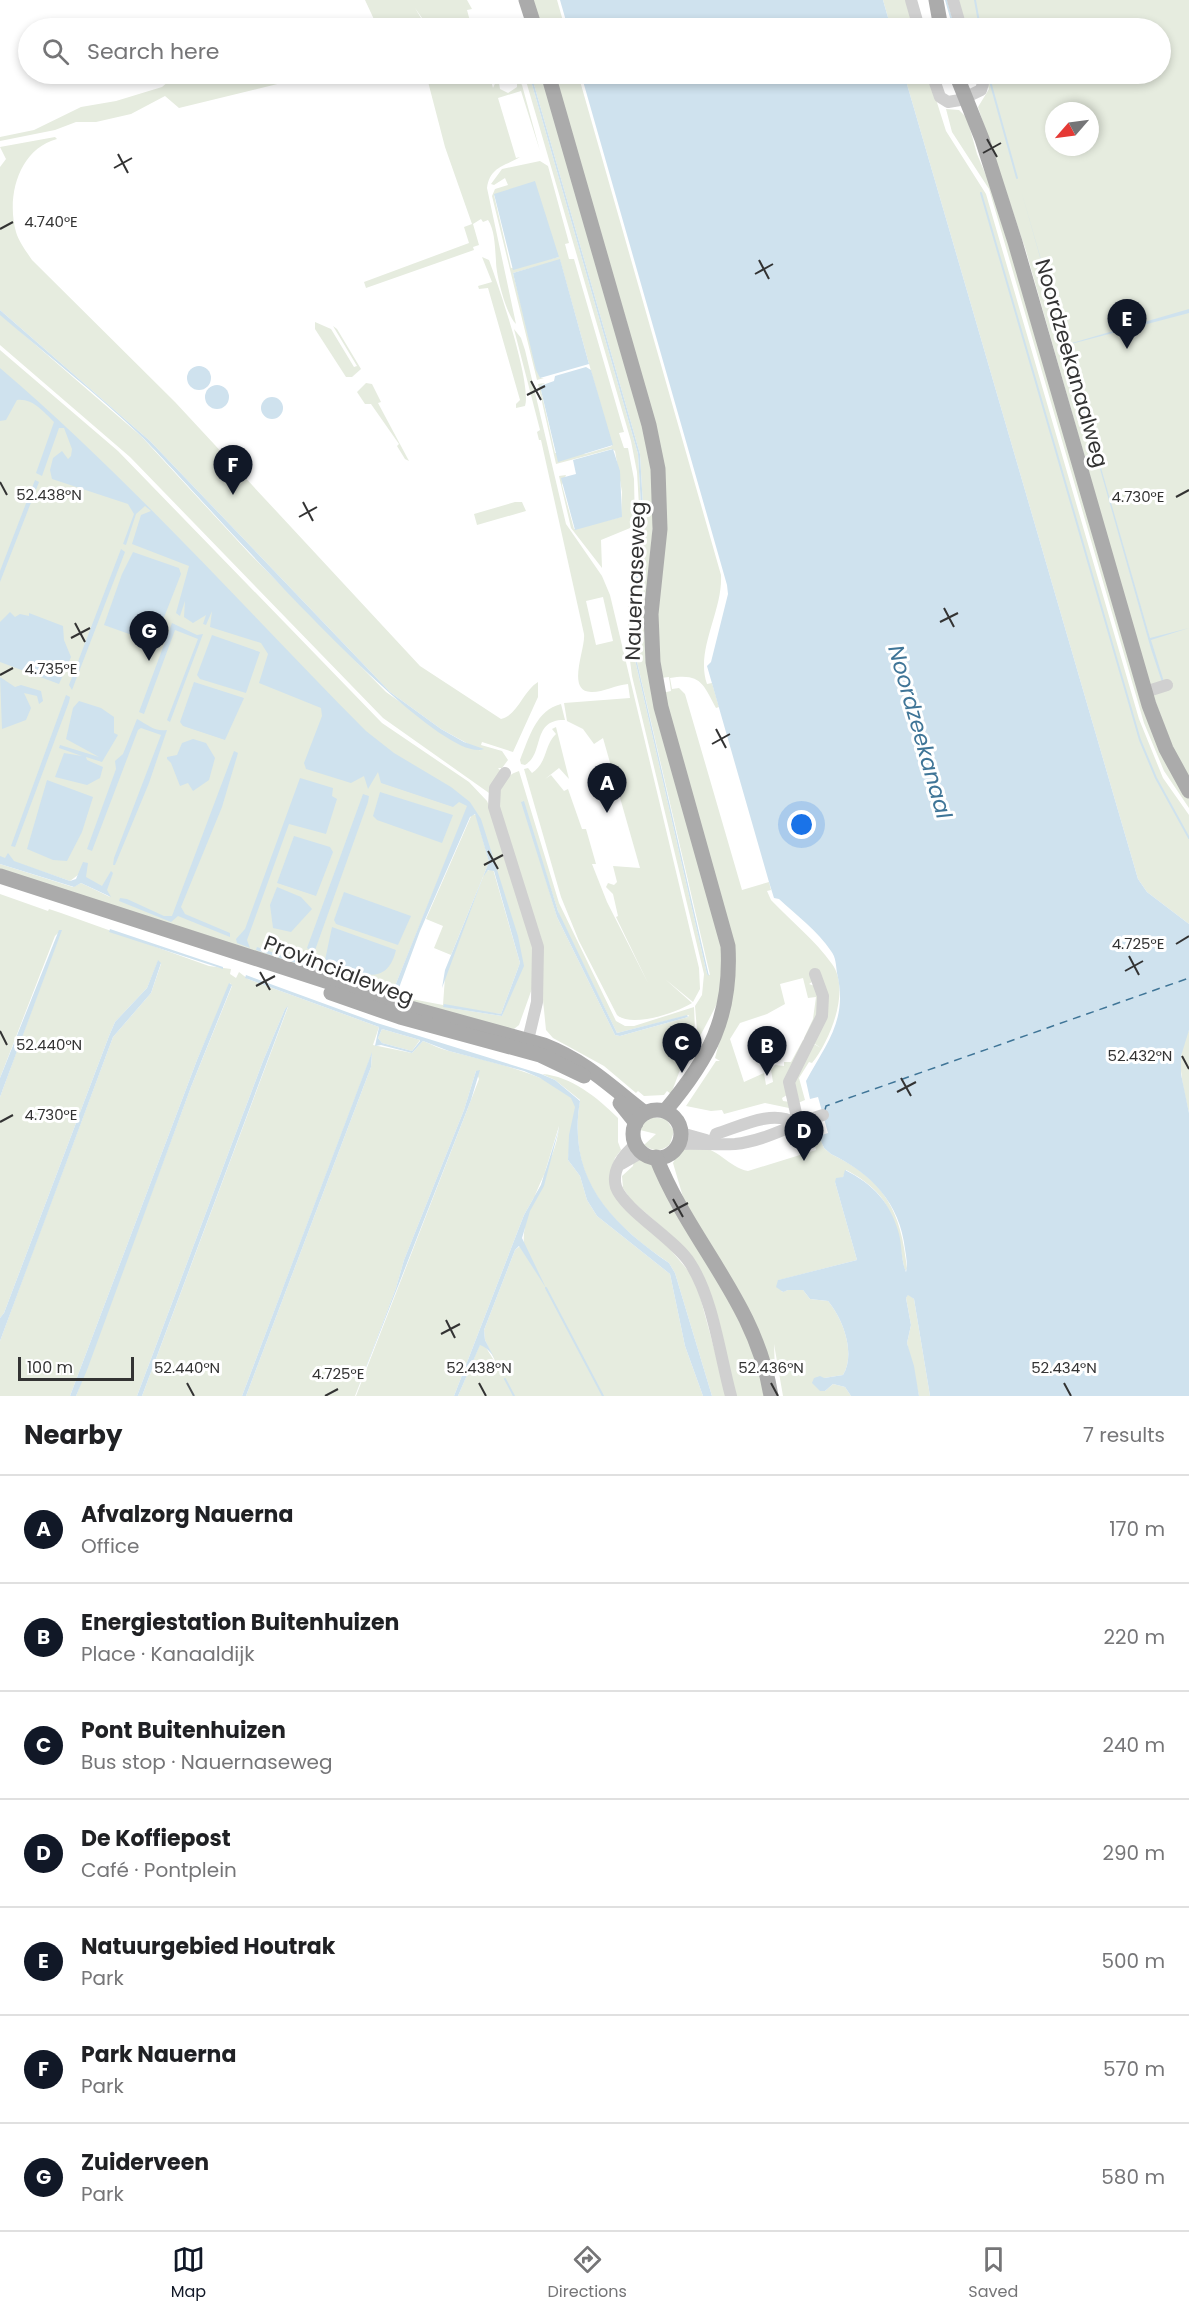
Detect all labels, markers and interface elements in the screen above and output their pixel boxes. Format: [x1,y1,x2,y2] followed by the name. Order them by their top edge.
[18,18,1171,84] search box
[39,35,72,68] icon: search
[87,36,220,67] text: Search here
[1045,102,1099,156] north arrow
[24,211,78,232] text: 4.740°E
[1028,255,1116,471] street label: Noordzeekanaalweg
[1108,300,1146,349] pin: E
[214,446,252,495] pin: F
[16,484,82,505] text: 52.438°N
[1112,486,1164,507] text: 4.730°E
[618,501,652,661] street label: Nauernaseweg
[130,612,168,661] pin: G
[880,641,960,823] water label: Noordzeekanaal
[25,658,77,679] text: 4.735°E
[588,764,626,813] pin: A
[787,810,816,839] your location
[260,928,418,1012] street label: Provincialeweg
[1112,933,1164,954] text: 4.725°E
[662,1024,702,1073] pin: C
[748,1026,786,1076] pin: B
[16,1034,82,1055] text: 52.440°N
[1108,1045,1172,1066] text: 52.432°N
[25,1104,77,1125] text: 4.730°E
[784,1112,824,1161] pin: D
[18,1354,134,1382] scale bar
[27,1356,73,1379] text: 100 m
[154,1357,220,1378] text: 52.440°N
[446,1357,512,1378] text: 52.438°N
[738,1357,804,1378] text: 52.436°N
[1031,1357,1097,1378] text: 52.434°N
[312,1363,364,1384] text: 4.725°E
[24,1417,122,1453] text: Nearby
[1083,1421,1165,1449] text: 7 results
[81,1499,293,1530] text: Afvalzorg Nauerna
[36,1515,51,1543] text: A
[1109,1515,1165,1543] text: 170 m
[81,1532,139,1560] text: Office
[81,1607,399,1638] text: Energiestation Buitenhuizen
[37,1623,50,1651] text: B
[1104,1623,1165,1651] text: 220 m
[81,1640,254,1668] text: Place · Kanaaldijk
[81,1715,286,1746] text: Pont Buitenhuizen
[36,1731,51,1759] text: C
[1102,1731,1165,1759] text: 240 m
[81,1748,333,1776] text: Bus stop · Nauernaseweg
[81,1823,231,1854] text: De Koffiepost
[36,1839,51,1867] text: D
[1102,1839,1165,1867] text: 290 m
[81,1856,237,1884] text: Café · Pontplein
[81,1931,335,1962] text: Natuurgebied Houtrak
[38,1947,49,1975] text: E
[1101,1947,1165,1975] text: 500 m
[81,1964,124,1992] text: Park
[81,2039,236,2070] text: Park Nauerna
[38,2055,49,2083] text: F
[1103,2055,1165,2083] text: 570 m
[81,2072,124,2100] text: Park
[81,2147,209,2178] text: Zuiderveen
[36,2163,51,2191] text: G
[1101,2163,1165,2191] text: 580 m
[81,2180,124,2208] text: Park
[171,2243,206,2304] tab: Map
[548,2243,627,2304] tab: Directions
[968,2243,1018,2304] tab: Saved

